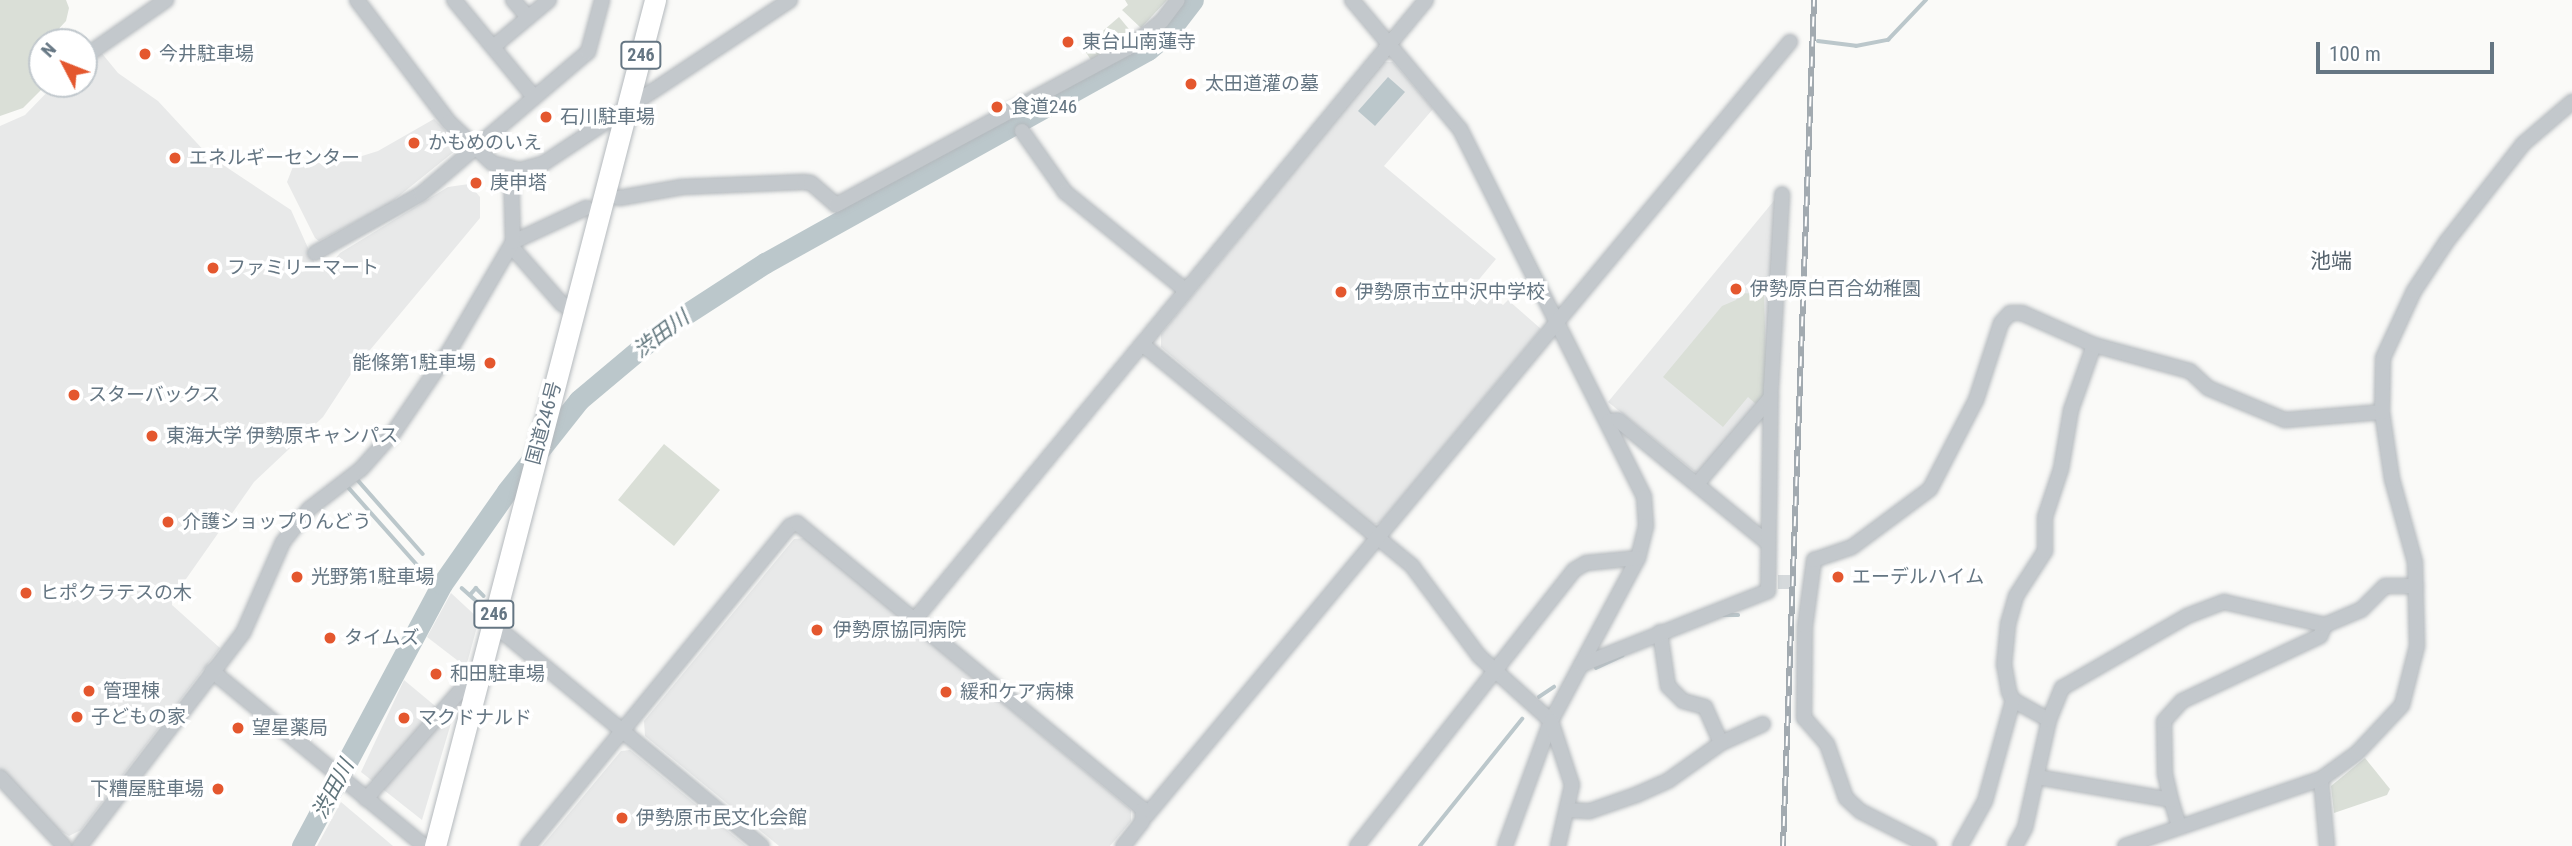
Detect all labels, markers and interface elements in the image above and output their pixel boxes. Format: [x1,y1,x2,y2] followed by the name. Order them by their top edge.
[28,28,98,98] north arrow
[2320,28,2498,72] scale bar
[1082,31,1196,53] place label: 東台山南蓮寺
[1060,34,1076,50] marker: 東台山南蓮寺
[36,38,61,62] text: N
[620,40,662,70] road number: 246
[2329,42,2381,66] text: 100 m
[159,43,254,65] place label: 今井駐車場
[137,46,153,62] marker: 今井駐車場
[1205,73,1319,95] place label: 太田道灌の墓
[1183,76,1199,92] marker: 太田道灌の墓
[1011,96,1077,118] place label: 食道246
[989,99,1005,115] marker: 食道246
[560,106,655,128] place label: 石川駐車場
[538,109,554,125] marker: 石川駐車場
[428,132,542,154] place label: かもめのいえ
[406,135,422,151] marker: かもめのいえ
[189,147,360,169] place label: エネルギーセンター
[167,150,183,166] marker: エネルギーセンター
[490,172,547,194] place label: 庚申塔
[468,175,484,191] marker: 庚申塔
[2310,248,2352,274] district label: 池端
[227,257,379,279] place label: ファミリーマート
[205,260,221,276] marker: ファミリーマート
[1750,278,1921,300] place label: 伊勢原白百合幼稚園
[1355,281,1545,303] place label: 伊勢原市立中沢中学校
[1728,281,1744,297] marker: 伊勢原白百合幼稚園
[1333,284,1349,300] marker: 伊勢原市立中沢中学校
[628,305,694,363] water label: 渋田川
[353,352,476,374] place label: 能條第1駐車場
[482,355,498,371] marker: 能條第1駐車場
[522,379,566,467] street label: 国道246号
[88,384,221,406] place label: スターバックス
[66,387,82,403] marker: スターバックス
[166,425,398,447] place label: 東海大学 伊勢原キャンパス
[144,428,160,444] marker: 東海大学 伊勢原キャンパス
[182,511,372,533] place label: 介護ショップりんどう
[160,514,176,530] marker: 介護ショップりんどう
[311,566,434,588] place label: 光野第1駐車場
[1852,566,1985,588] place label: エーデルハイム
[289,569,305,585] marker: 光野第1駐車場
[1830,569,1846,585] marker: エーデルハイム
[40,582,192,604] place label: ヒポクラテスの木
[18,585,34,601] marker: ヒポクラテスの木
[473,600,515,628] road number: 246
[833,619,966,641] place label: 伊勢原協同病院
[807,620,827,640] marker: 伊勢原協同病院
[344,627,420,649] place label: タイムズ
[322,630,338,646] marker: タイムズ
[450,663,545,685] place label: 和田駐車場
[428,666,444,682] marker: 和田駐車場
[103,680,160,702] place label: 管理棟
[960,681,1074,703] place label: 緩和ケア病棟
[81,683,97,699] marker: 管理棟
[938,684,954,700] marker: 緩和ケア病棟
[91,706,186,728] place label: 子どもの家
[418,707,532,729] place label: マクドナルド
[69,709,85,725] marker: 子どもの家
[396,710,412,726] marker: マクドナルド
[252,717,328,739] place label: 望星薬局
[230,720,246,736] marker: 望星薬局
[307,755,359,823] water label: 渋田川
[90,778,204,800] place label: 下糟屋駐車場
[210,781,226,797] marker: 下糟屋駐車場
[636,807,807,829] place label: 伊勢原市民文化会館
[614,810,630,826] marker: 伊勢原市民文化会館

